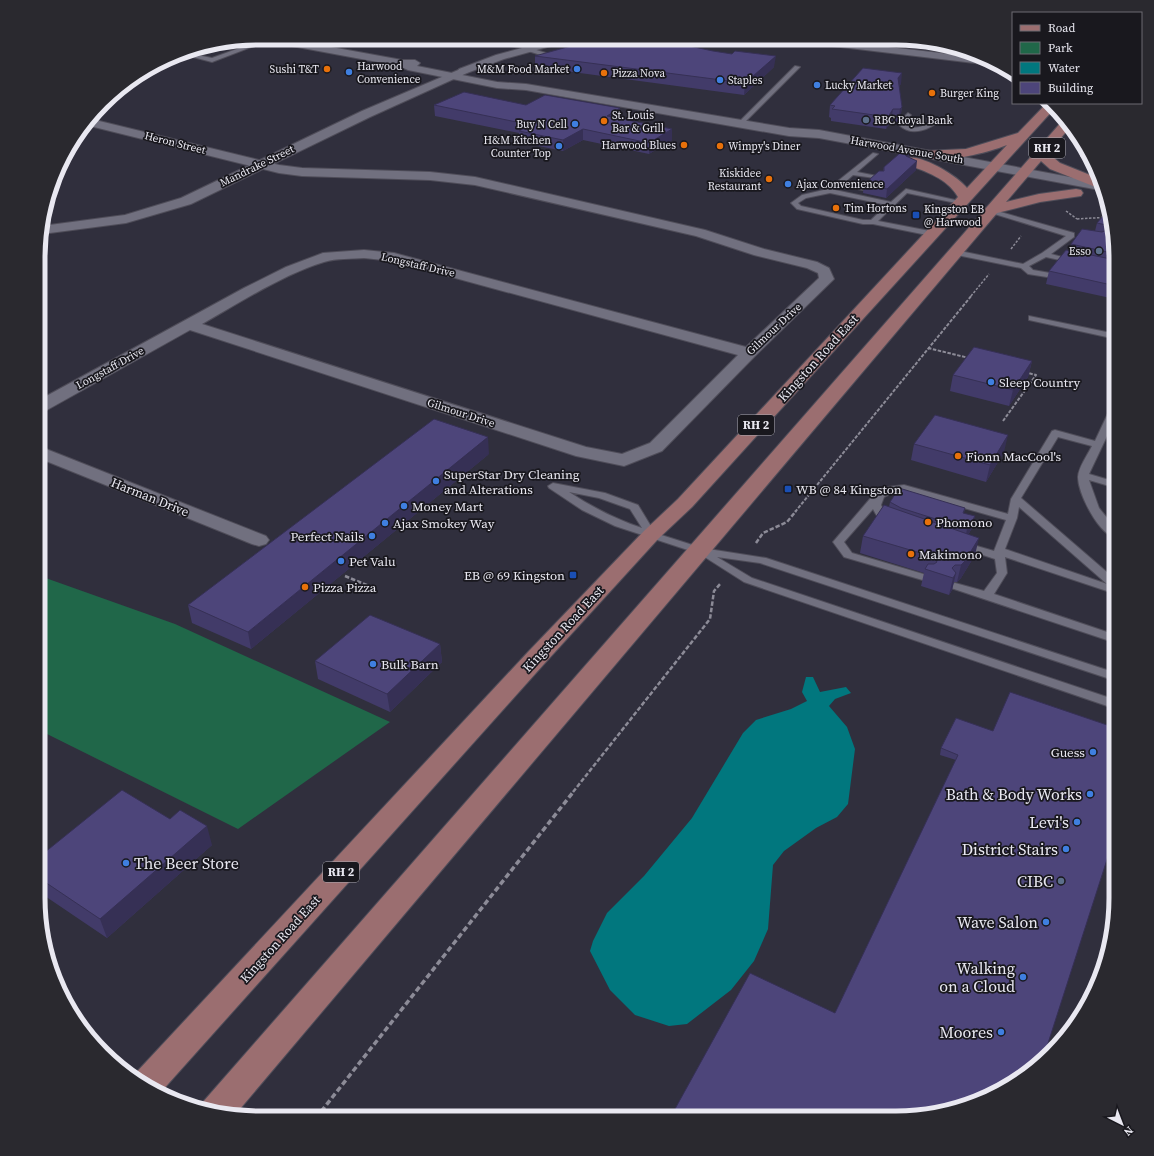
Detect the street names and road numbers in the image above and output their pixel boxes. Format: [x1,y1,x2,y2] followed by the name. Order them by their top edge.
[143,128,207,158] street label: Heron Street
[849,133,965,167] street label: Harwood Avenue South
[1029,138,1065,158] road number: RH 2
[217,141,297,190] street label: Mandrake Street
[380,249,457,281] street label: Longstaff Drive
[743,299,805,358] street label: Gilmour Drive
[774,310,862,405] street label: Kingston Road East
[73,343,147,393] street label: Longstaff Drive
[425,395,497,431] street label: Gilmour Drive
[738,415,774,435] road number: RH 2
[109,474,192,520] street label: Harman Drive
[519,582,608,676] street label: Kingston Road East
[323,862,359,882] road number: RH 2
[236,891,324,986] street label: Kingston Road East

